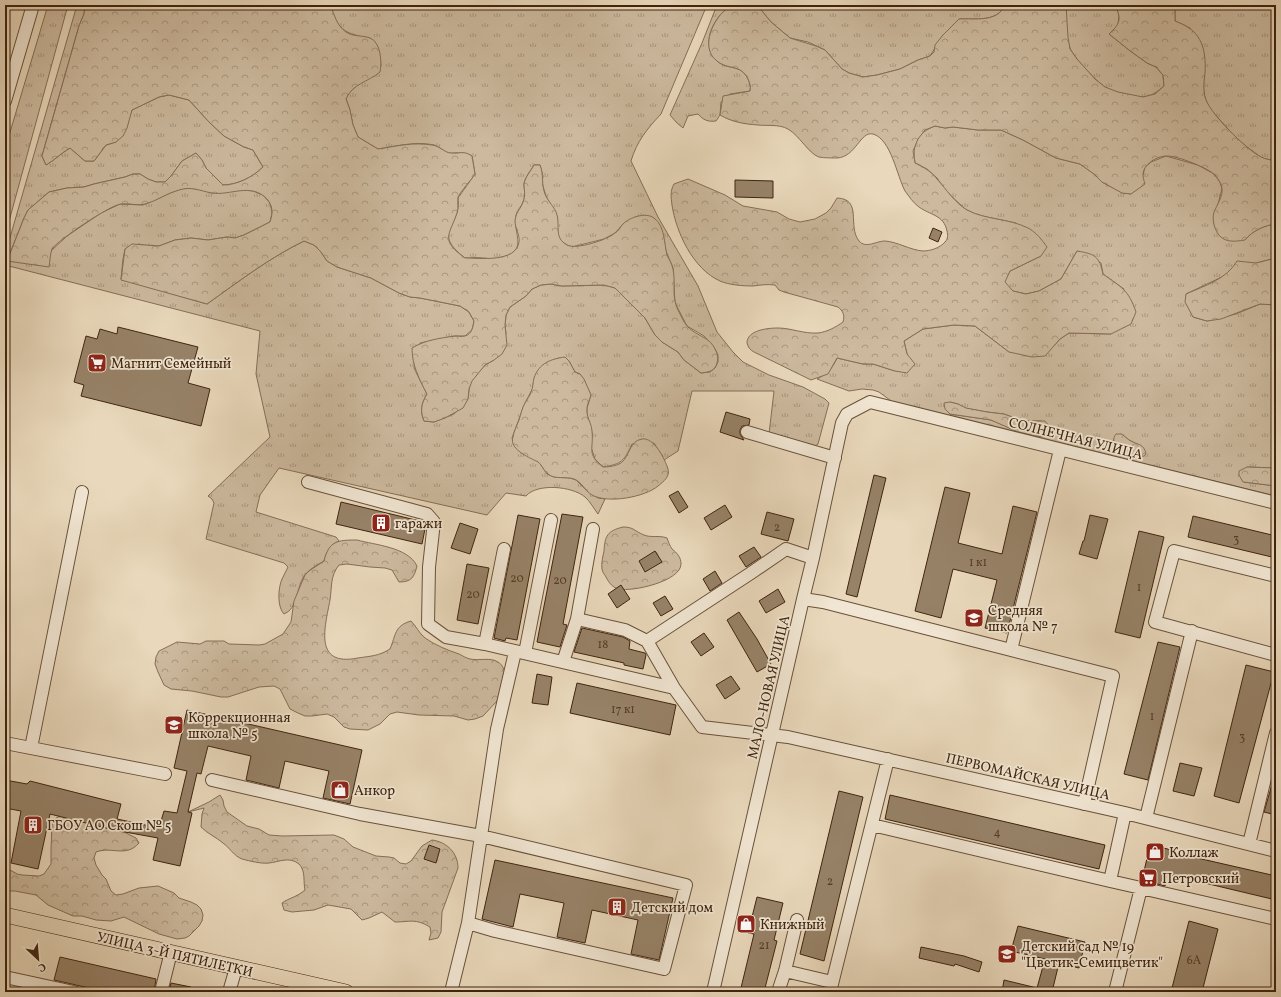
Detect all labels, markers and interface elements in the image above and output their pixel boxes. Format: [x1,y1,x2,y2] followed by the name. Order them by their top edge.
[86,352,108,374] supermarket icon: Магнит Семейный
[111,355,232,374] place label: Магнит Семейный
[1007,414,1145,465] street label: СОЛНЕЧНАЯ УЛИЦА
[370,512,392,534] building icon: гаражи
[395,515,443,534] place label: гаражи
[774,520,780,536] house number: 2
[1233,532,1239,548] house number: 3
[969,555,987,571] house number: 1 к1
[510,571,524,587] house number: 20
[553,573,567,589] house number: 20
[1137,580,1141,596] house number: 1
[466,587,480,603] house number: 20
[988,602,1058,637] place label: Средняя школа № 7
[963,607,985,629] school or university icon: Средняя школа № 7
[744,613,795,761] street label: МАЛО-НОВАЯ УЛИЦА
[598,637,608,653] house number: 18
[611,702,635,718] house number: 17 к1
[188,709,291,744] place label: Коррекционная школа № 5
[1150,709,1154,725] house number: 1
[163,714,185,736] school or university icon: Коррекционная школа № 5
[1239,730,1245,746] house number: 3
[944,748,1112,806] street label: ПЕРВОМАЙСКАЯ УЛИЦА
[329,779,351,801] shop icon: Анкор
[354,782,395,801] place label: Анкор
[22,814,44,836] building icon: ГБОУ АО Скош № 5
[47,817,172,836] place label: ГБОУ АО Скош № 5
[993,825,1001,841] house number: 4
[1144,841,1166,863] shop icon: Коллаж
[1169,844,1219,863] place label: Коллаж
[1137,867,1159,889] supermarket icon: Петровский
[1162,870,1240,889] place label: Петровский
[827,874,833,890] house number: 2
[606,896,628,918] building icon: Детский дом
[631,899,713,918] place label: Детский дом
[735,913,757,935] shop icon: Книжный
[760,916,825,935] place label: Книжный
[95,927,255,983] street label: УЛИЦА 3-Й ПЯТИЛЕТКИ
[758,938,770,954] house number: 21
[1021,938,1163,973] place label: Детский сад № 19 "Цветик-Семицветик"
[18,939,58,979] north arrow
[996,943,1018,965] school or university icon: Детский сад № 19 "Цветик-Семицветик"
[1187,953,1202,969] house number: 6А
[35,958,48,975] text: С

